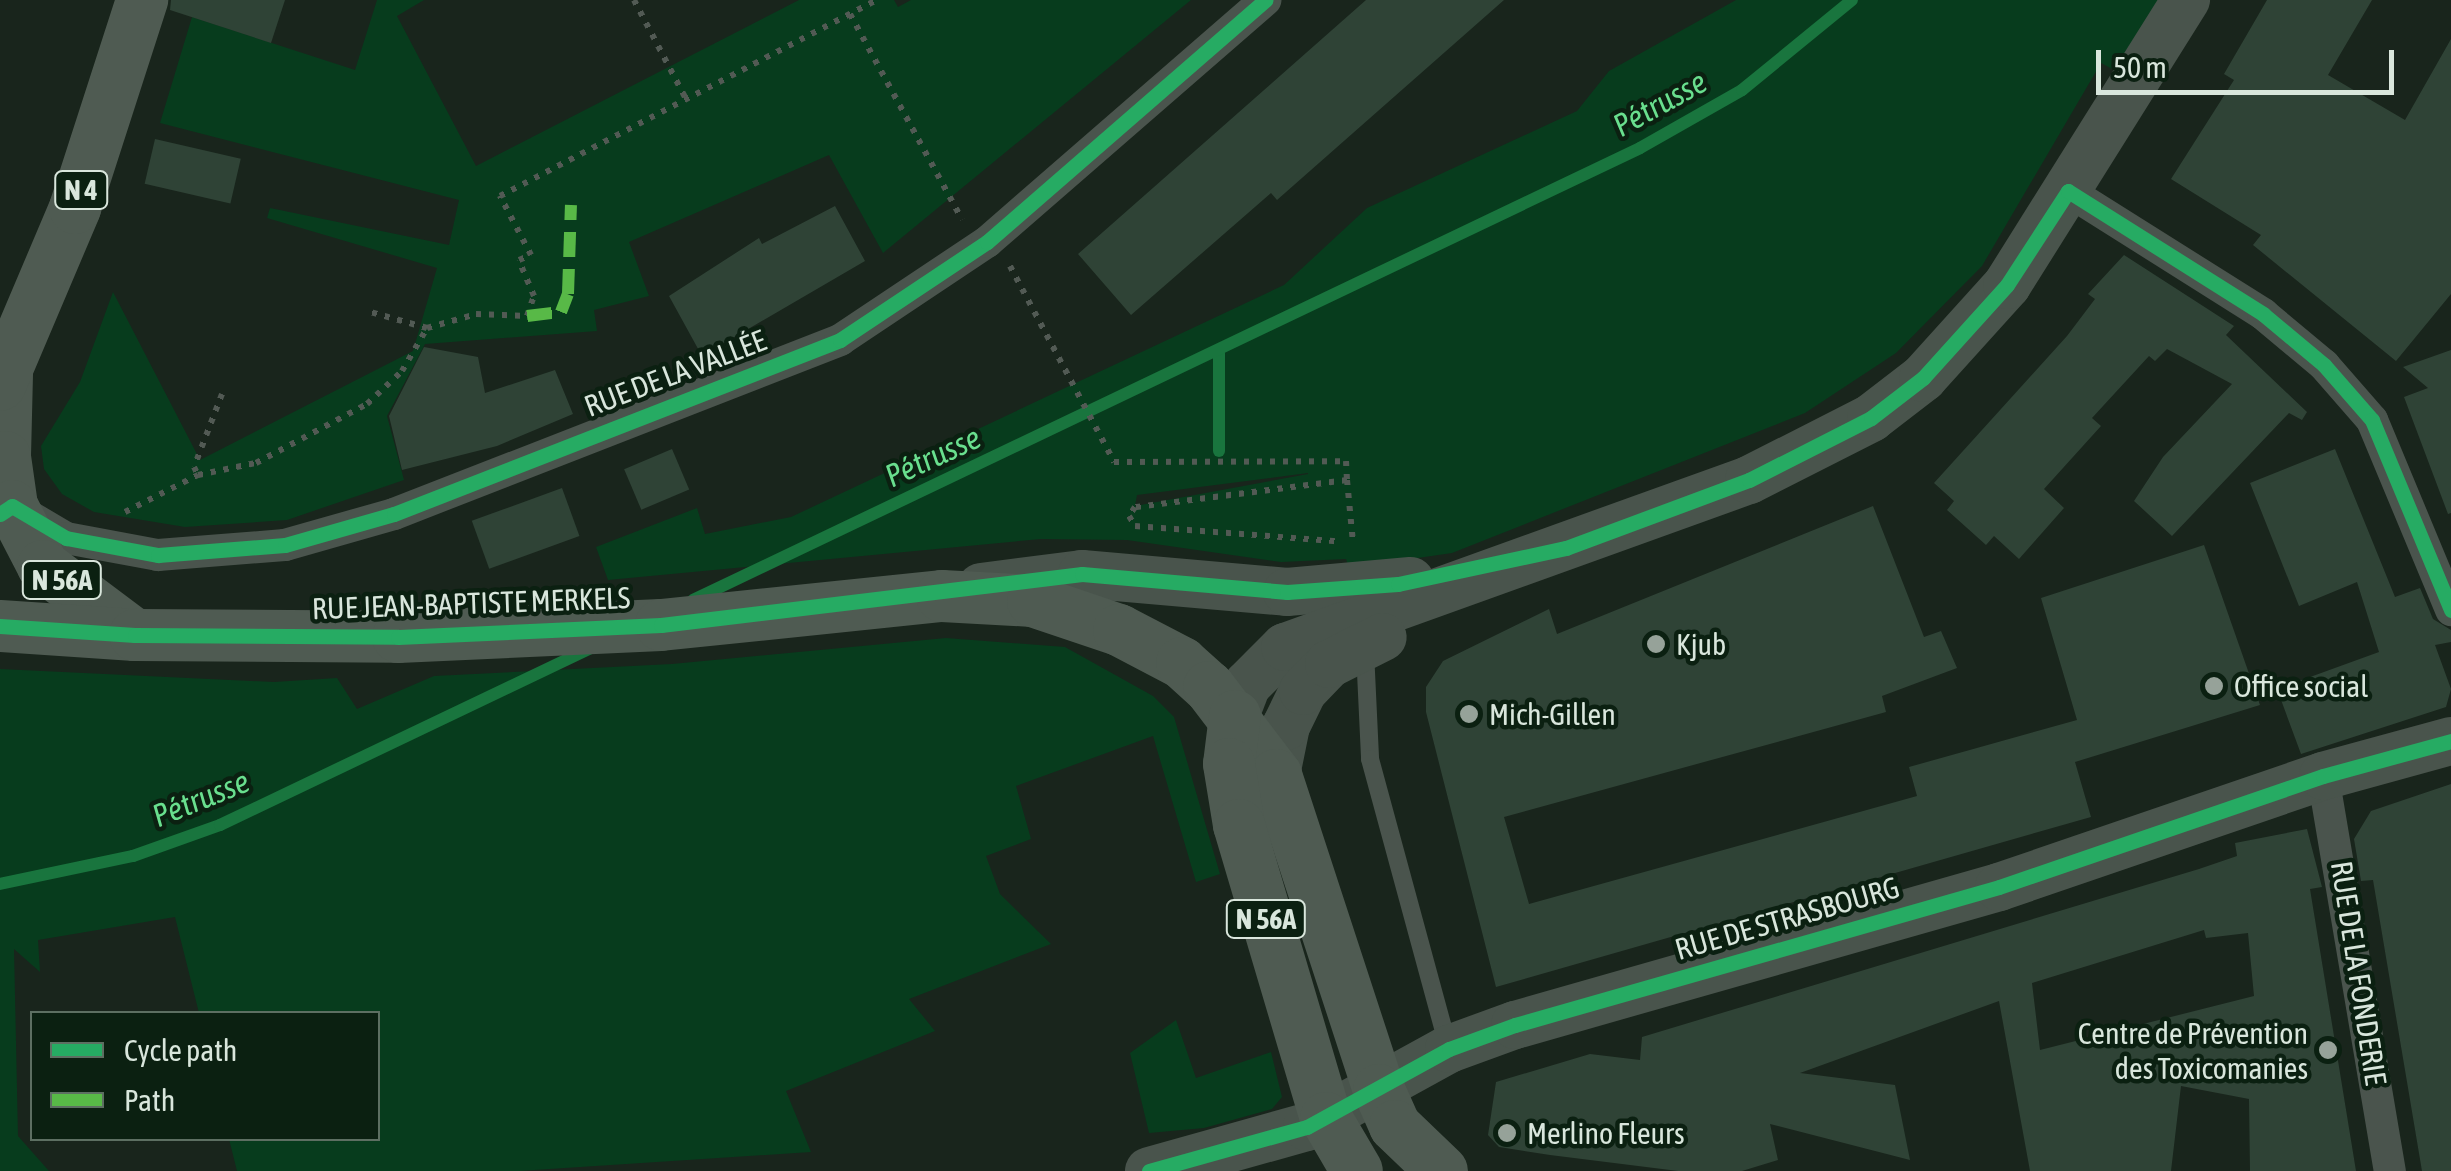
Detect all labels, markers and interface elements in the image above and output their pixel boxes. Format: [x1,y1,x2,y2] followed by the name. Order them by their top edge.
[2101,30,2398,92] scale bar
[2113,50,2167,84] text: 50 m
[1606,63,1714,145] water label: Pétrusse
[54,167,108,213] road number: N 4
[579,322,771,424] street label: RUE DE LA VALLÉE
[879,418,987,496] water label: Pétrusse
[20,557,104,603] road number: N 56A
[311,579,631,627] street label: RUE JEAN-BAPTISTE MERKELS
[1676,626,1726,662] place label: Kjub
[1645,633,1667,655] marker: Kjub
[2234,668,2368,704] place label: Office social
[2203,675,2225,697] marker: Office social
[1489,696,1616,732] place label: Mich-Gillen
[1458,703,1480,725] marker: Mich-Gillen
[147,762,255,836] water label: Pétrusse
[2324,859,2394,1087] street label: RUE DE LA FONDERIE
[1671,869,1903,967] street label: RUE DE STRASBOURG
[1224,896,1308,942] road number: N 56A
[30,1011,380,1141] legend
[2078,1015,2308,1086] place label: Centre de Prévention des Toxicomanies
[124,1033,237,1067] text: Cycle path
[2317,1039,2339,1061] marker: Centre de Prévention des Toxicomanies
[124,1083,175,1117] text: Path
[1527,1115,1684,1151] place label: Merlino Fleurs
[1496,1122,1518,1144] marker: Merlino Fleurs

